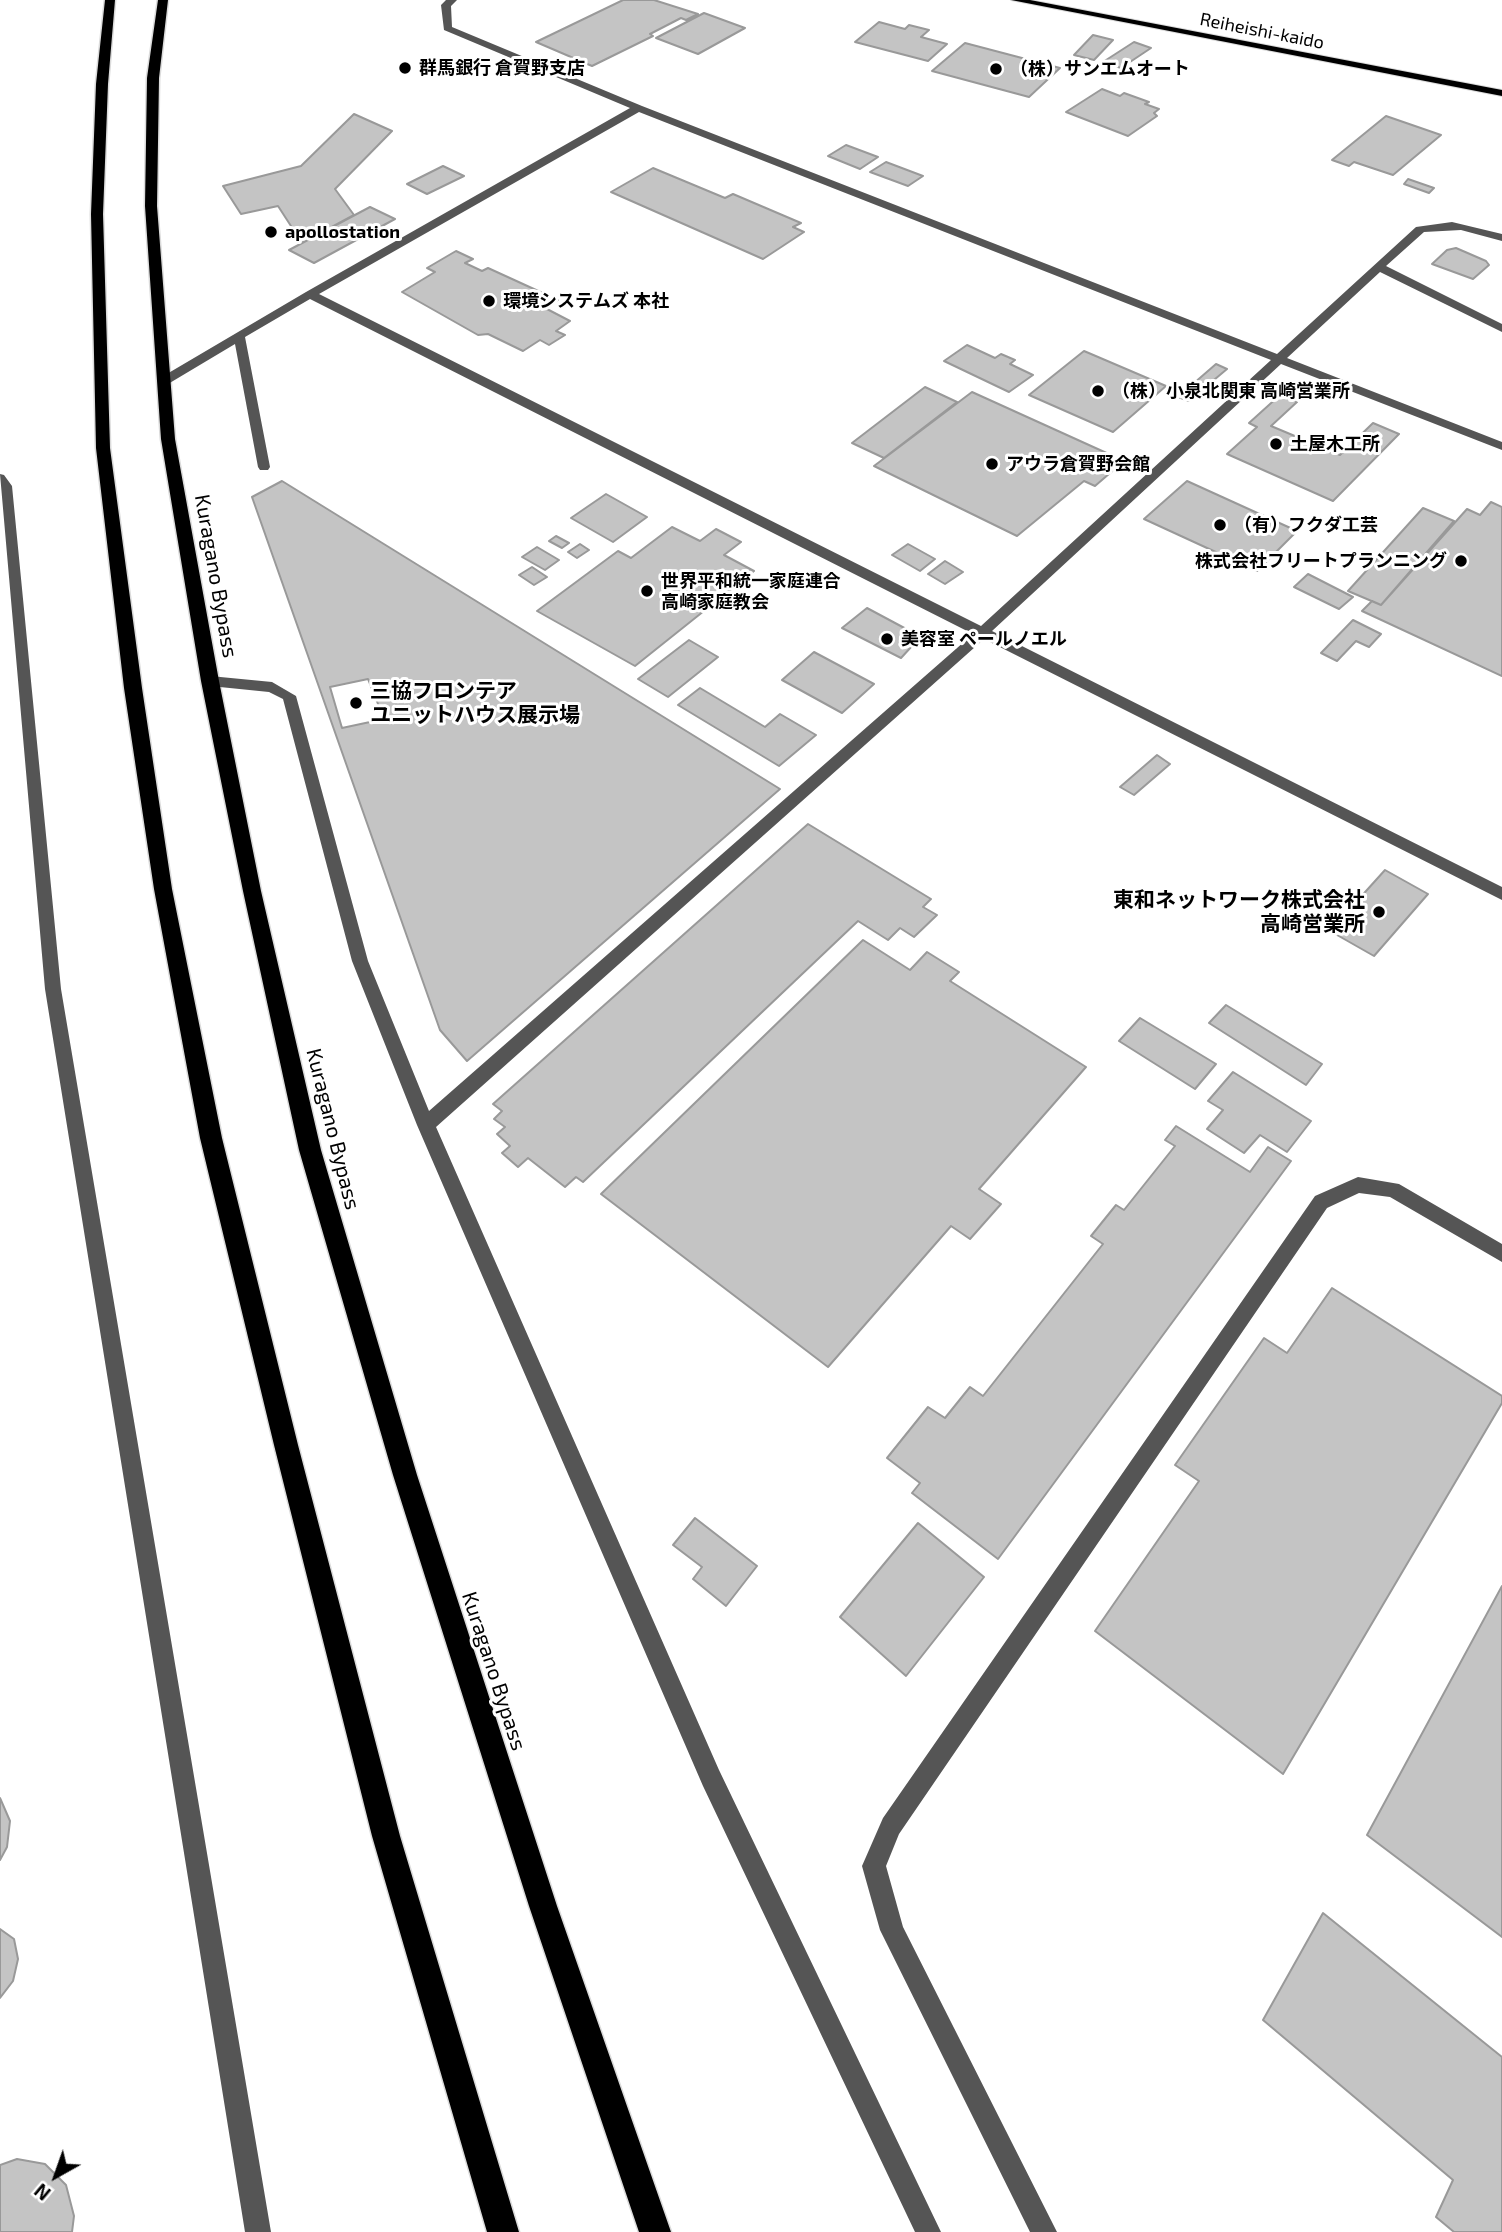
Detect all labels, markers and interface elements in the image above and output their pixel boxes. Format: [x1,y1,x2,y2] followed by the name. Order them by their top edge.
[1198,8,1326,54] street label: Reiheishi-kaido
[419,57,585,79] place label: 群馬銀行 倉賀野支店
[1010,58,1190,80] place label: （株）サンエムオート
[397,60,413,76] marker: 群馬銀行 倉賀野支店
[988,61,1004,77] marker: （株）サンエムオート
[285,221,400,243] place label: apollostation
[263,224,279,240] marker: apollostation
[503,290,669,312] place label: 環境システムズ 本社
[481,293,497,309] marker: 環境システムズ 本社
[1112,380,1350,402] place label: （株）小泉北関東 高崎営業所
[1090,383,1106,399] marker: （株）小泉北関東 高崎営業所
[1290,433,1380,455] place label: 土屋木工所
[1268,436,1284,452] marker: 土屋木工所
[1006,453,1150,475] place label: アウラ倉賀野会館
[984,456,1000,472] marker: アウラ倉賀野会館
[189,492,243,660] street label: Kuragano Bypass
[1234,514,1378,536] place label: （有）フクダ工芸
[1212,517,1228,533] marker: （有）フクダ工芸
[1195,550,1447,572] place label: 株式会社フリートプランニング
[1453,553,1469,569] marker: 株式会社フリートプランニング
[661,570,841,612] place label: 世界平和統一家庭連合 高崎家庭教会
[639,583,655,599] marker: 世界平和統一家庭連合 高崎家庭教会
[901,628,1067,650] place label: 美容室 ペールノエル
[879,631,895,647] marker: 美容室 ペールノエル
[370,678,580,728] place label: 三協フロンテア ユニットハウス展示場
[348,695,364,711] marker: 三協フロンテア ユニットハウス展示場
[1113,887,1365,937] place label: 東和ネットワーク株式会社 高崎営業所
[1371,904,1387,920] marker: 東和ネットワーク株式会社 高崎営業所
[301,1046,365,1212] street label: Kuragano Bypass
[456,1588,532,1754] street label: Kuragano Bypass
[21,2141,91,2211] north arrow
[30,2179,55,2206] text: N

